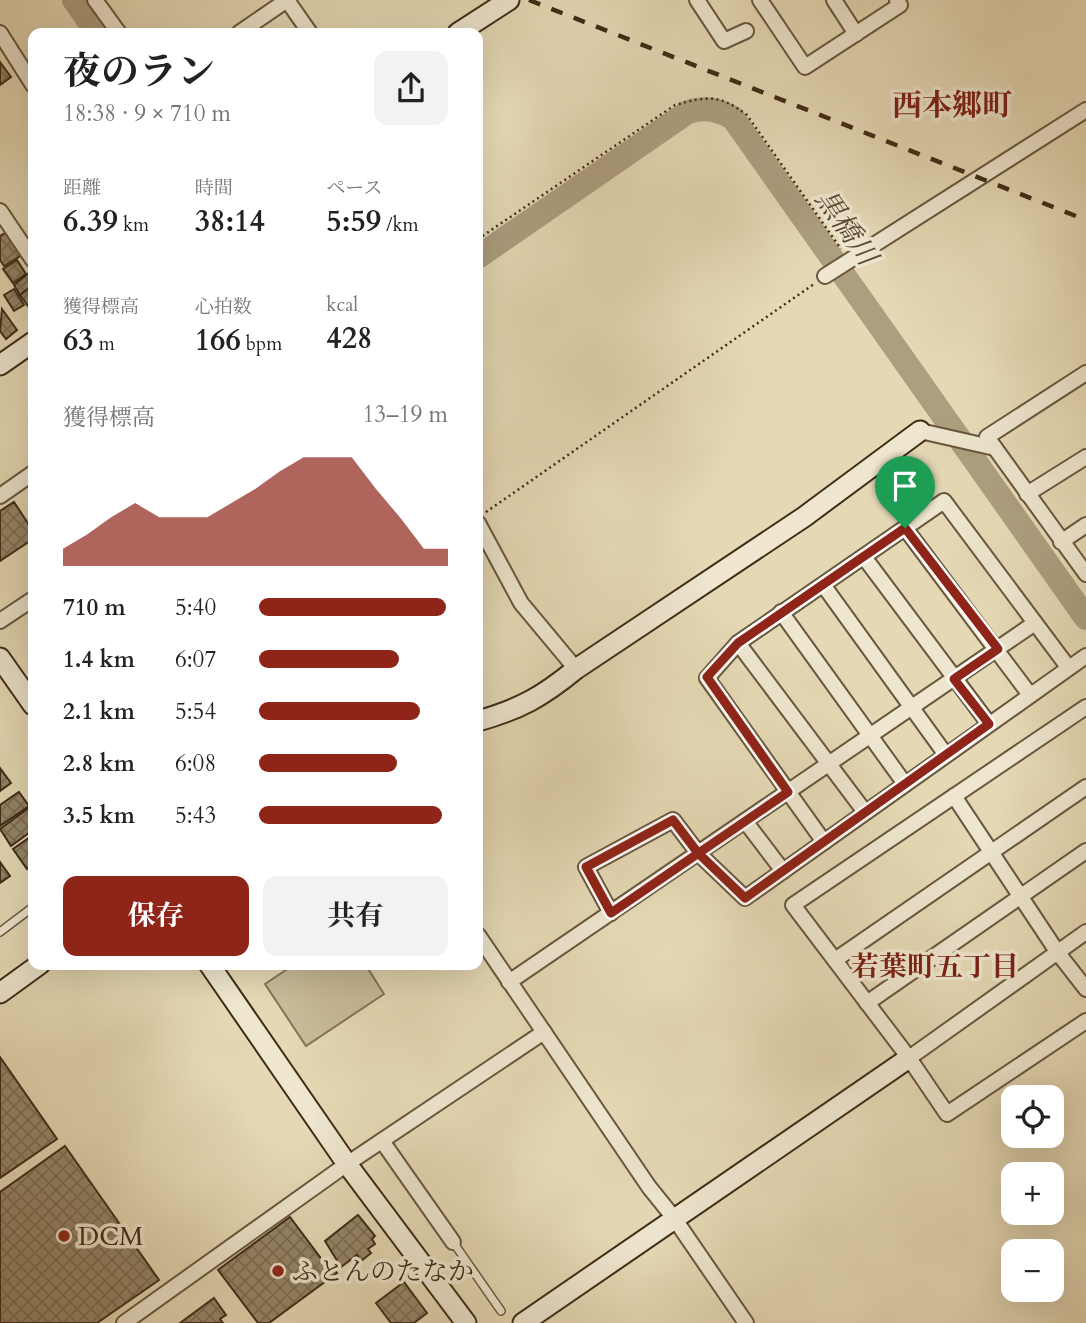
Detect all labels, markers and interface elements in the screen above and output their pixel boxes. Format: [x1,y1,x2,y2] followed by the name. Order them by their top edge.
[63,46,215,98] text: 夜のラン
[374,51,448,125] button: share
[892,85,1012,126] district label: 西本郷町
[63,98,231,129] text: 18:38 · 9 × 710 m
[63,175,101,201] text: 距離
[195,175,233,201] text: 時間
[326,175,382,201] text: ペース
[807,182,888,275] water label: 黒橋川
[63,201,118,242] text: 6.39
[195,201,265,242] text: 38:14
[326,201,381,242] text: 5:59
[118,212,149,238] text: km
[381,212,419,238] text: /km
[326,292,358,318] text: kcal
[63,294,139,320] text: 獲得標高
[195,294,252,320] text: 心拍数
[326,318,372,359] text: 428
[63,320,94,361] text: 63
[195,320,241,361] text: 166
[94,331,115,357] text: m
[241,331,282,357] text: bpm
[363,399,448,430] text: 13–19 m
[63,402,155,433] text: 獲得標高
[875,456,935,528] pin
[886,467,924,505] icon: arrive
[63,592,126,623] text: 710 m
[175,592,216,623] text: 5:40
[63,644,135,675] text: 1.4 km
[175,644,216,675] text: 6:07
[63,696,135,727] text: 2.1 km
[175,696,216,727] text: 5:54
[63,748,135,779] text: 2.8 km
[175,748,216,779] text: 6:08
[63,800,135,831] text: 3.5 km
[175,800,216,831] text: 5:43
[63,876,249,956] button: 保存
[263,876,448,956] button: 共有
[851,948,1019,986] district label: 若葉町五丁目
[1001,1085,1064,1302] map controls
[1001,1085,1064,1148] button: locate
[1001,1162,1064,1225] button: +
[78,1219,144,1254] place label: DCM
[56,1228,72,1244] marker: DCM
[1001,1239,1064,1302] button: −
[292,1254,474,1289] place label: ふとんのたなか
[270,1263,286,1279] marker: ふとんのたなか

